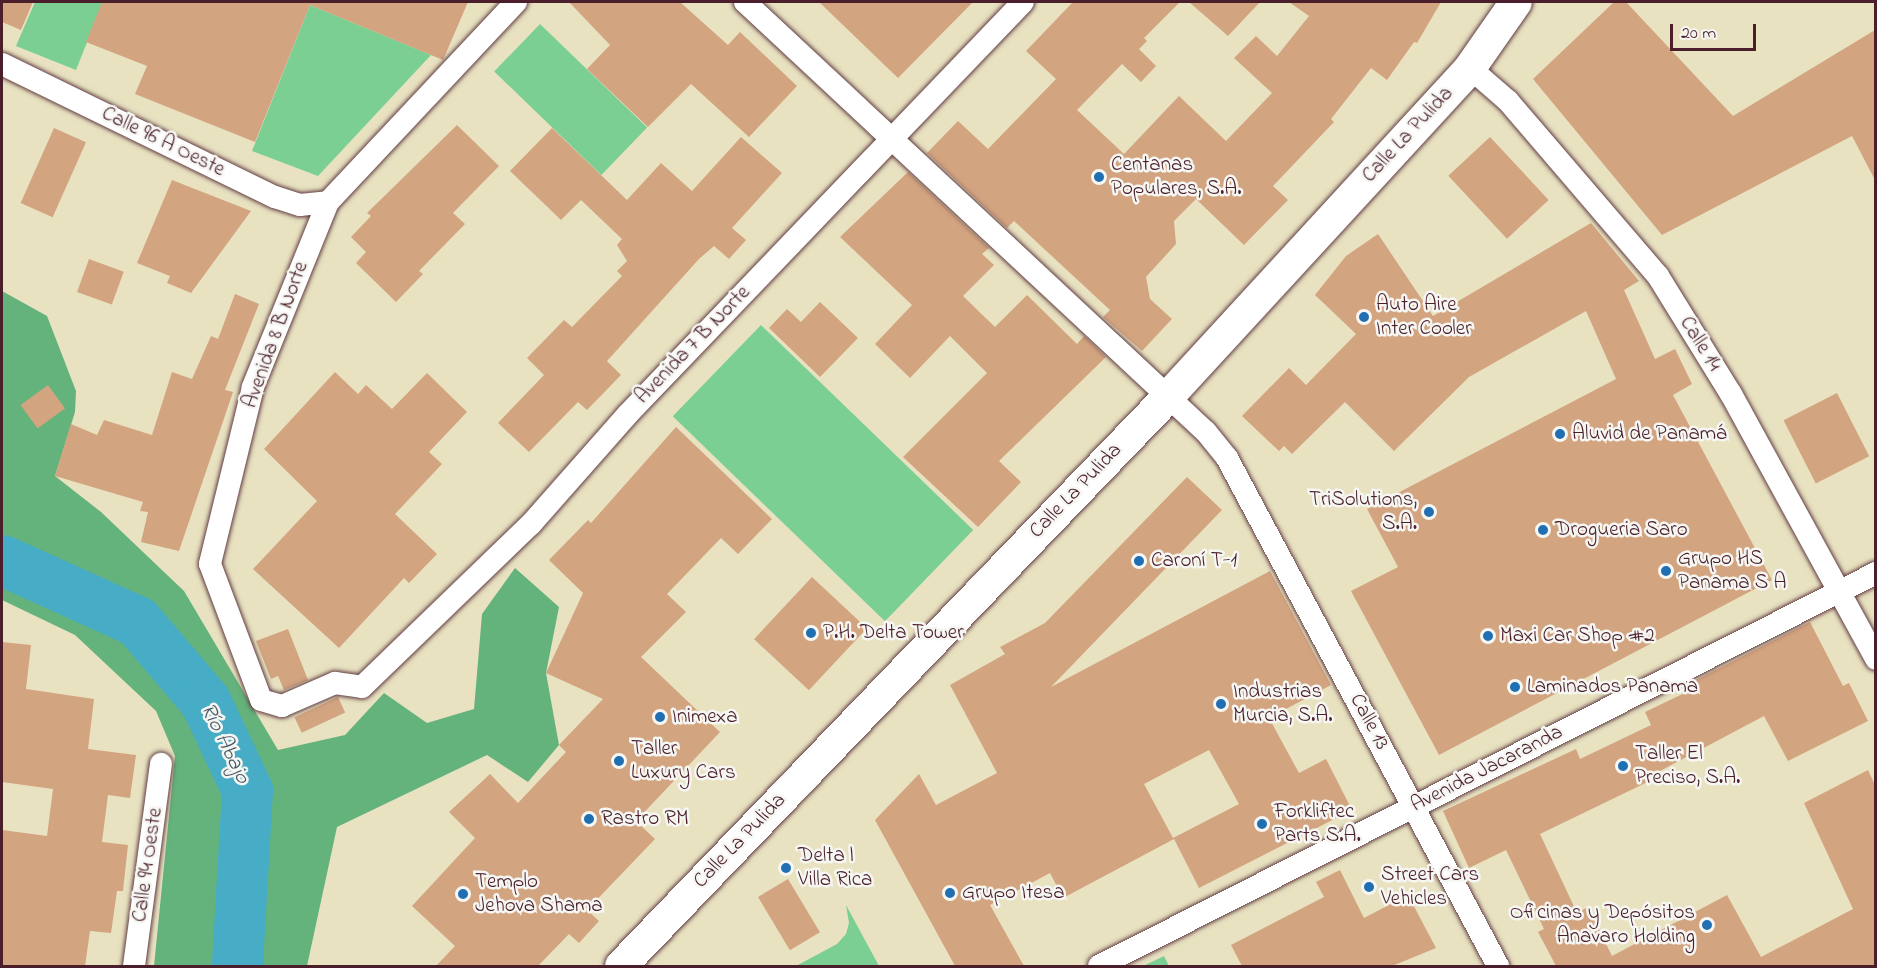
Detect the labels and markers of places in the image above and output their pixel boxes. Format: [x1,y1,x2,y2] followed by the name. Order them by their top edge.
[1111,152,1242,202] place label: Centanas Populares, S.A.
[1092,170,1106,184] marker: Centanas Populares, S.A.
[1376,292,1472,342] place label: Auto Aire Inter Cooler
[1357,310,1371,324] marker: Auto Aire Inter Cooler
[1572,421,1727,447] place label: Aluvid de Panamá
[1553,427,1567,441] marker: Aluvid de Panamá
[1309,487,1417,537] place label: TriSolutions, S.A.
[1422,505,1436,519] marker: TriSolutions, S.A.
[1555,517,1688,543] place label: Drogueria Saro
[1536,523,1550,537] marker: Drogueria Saro
[1678,546,1786,596] place label: Grupo HS Panama S A
[1151,548,1237,574] place label: Caroní T-1
[1132,554,1146,568] marker: Caroní T-1
[1659,564,1673,578] marker: Grupo HS Panama S A
[823,620,964,646] place label: P.H. Delta Tower
[1500,623,1655,649] place label: Maxi Car Shop #2
[804,626,818,640] marker: P.H. Delta Tower
[1481,629,1495,643] marker: Maxi Car Shop #2
[1527,674,1698,700] place label: Laminados Panama
[1233,679,1332,729] place label: Industrias Murcia, S.A.
[1508,680,1522,694] marker: Laminados Panama
[1214,697,1228,711] marker: Industrias Murcia, S.A.
[672,704,738,730] place label: Inimexa
[653,710,667,724] marker: Inimexa
[631,736,736,786] place label: Taller Luxury Cars
[1635,741,1740,791] place label: Taller El Preciso, S.A.
[612,754,626,768] marker: Taller Luxury Cars
[1616,759,1630,773] marker: Taller El Preciso, S.A.
[1274,799,1361,849] place label: Forkliftec Parts S.A.
[601,806,689,832] place label: Rastro RM
[582,812,596,826] marker: Rastro RM
[1255,817,1269,831] marker: Forkliftec Parts S.A.
[798,843,872,893] place label: Delta | Villa Rica
[779,861,793,875] marker: Delta | Villa Rica
[1381,862,1479,912] place label: Street Cars Vehicles
[475,869,603,919] place label: Templo Jehova Shama
[962,880,1065,906] place label: Grupo Itesa
[1362,880,1376,894] marker: Street Cars Vehicles
[943,886,957,900] marker: Grupo Itesa
[456,887,470,901] marker: Templo Jehova Shama
[1510,900,1695,950] place label: Oficinas y Depósitos Anavaro Holding
[1700,918,1714,932] marker: Oficinas y Depósitos Anavaro Holding

